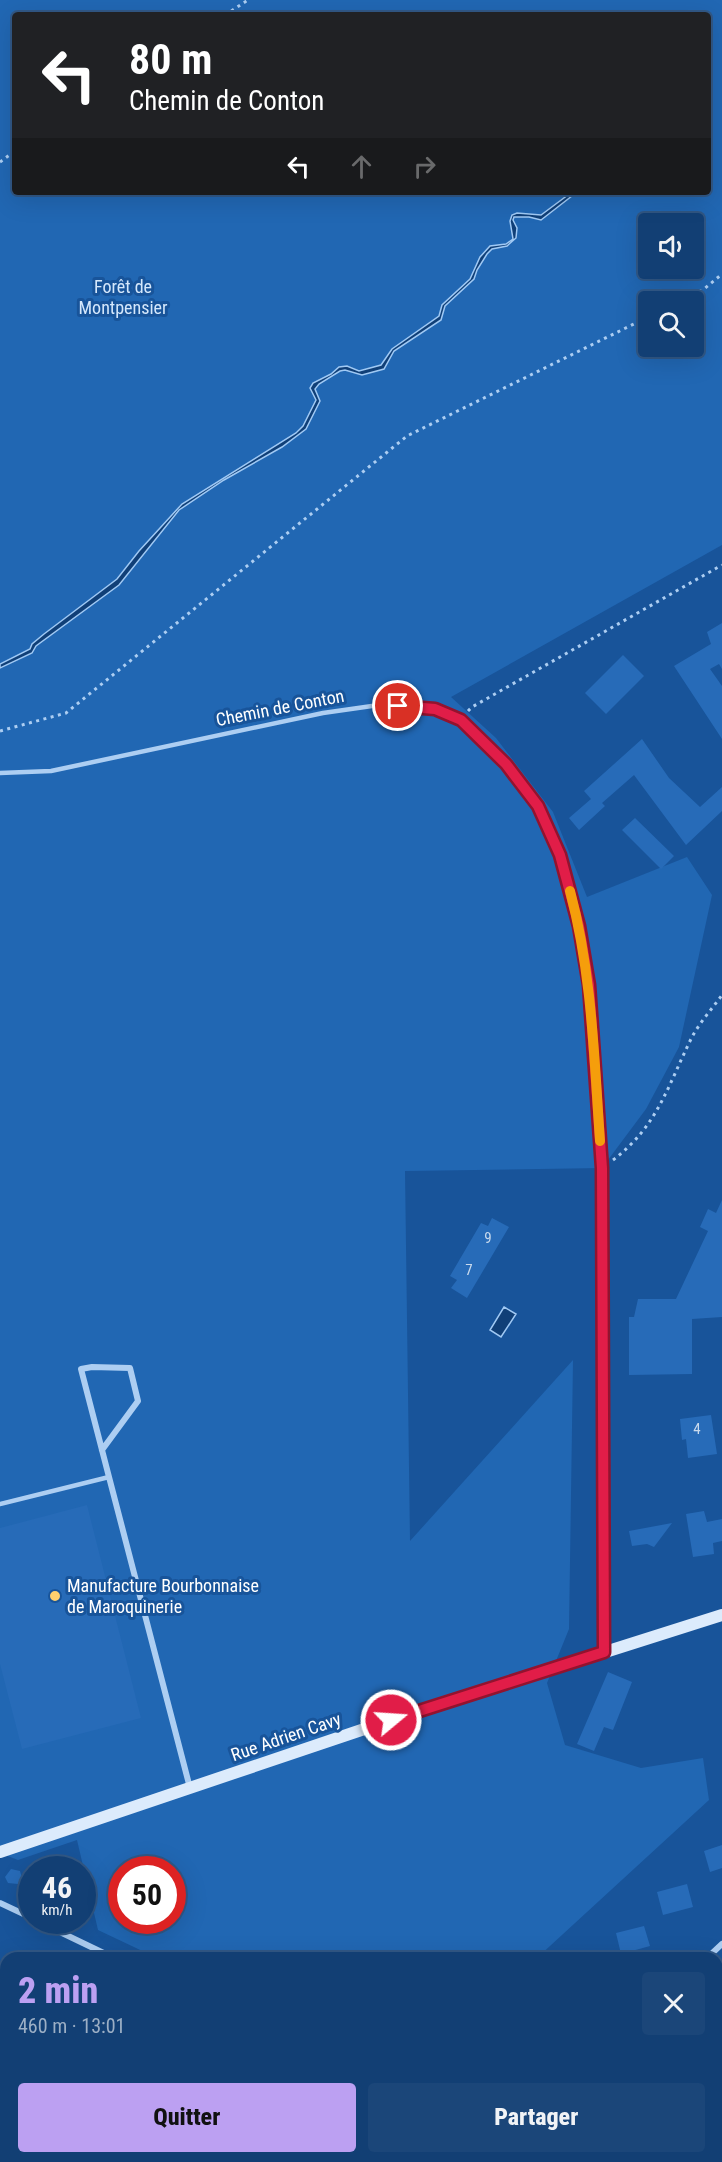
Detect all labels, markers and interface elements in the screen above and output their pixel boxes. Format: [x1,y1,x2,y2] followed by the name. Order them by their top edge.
[129,35,212,84] text: 80 m
[30,36,108,114] icon: left
[129,85,324,117] text: Chemin de Conton
[282,150,315,183] icon: left
[345,150,378,183] icon: ahead
[408,150,441,183] icon: right
[638,213,704,357] map controls
[638,213,704,279] button: sound
[79,276,168,318] park label: Forêt de Montpensier
[638,291,704,357] button: search
[372,680,423,731] pin
[214,685,346,730] street label: Chemin de Conton
[381,689,414,722] icon: arrive
[484,1229,492,1247] house number: 9
[465,1261,473,1279] house number: 7
[693,1420,701,1438] house number: 4
[67,1575,259,1617] place label: Manufacture Bourbonnaise de Maroquinerie
[48,1589,62,1603] marker: Manufacture Bourbonnaise de Maroquinerie
[359,1688,423,1752] position arrow
[228,1708,344,1765] street label: Rue Adrien Cavy
[108,1856,186,1934] speed limit sign: 50
[42,1870,72,1905] text: 46
[42,1901,72,1919] text: km/h
[18,1970,98,2012] text: 2 min
[642,1972,705,2035] button: close
[18,2014,125,2038] text: 460 m · 13:01
[18,2083,356,2152] button: Quitter
[368,2083,705,2152] button: Partager

